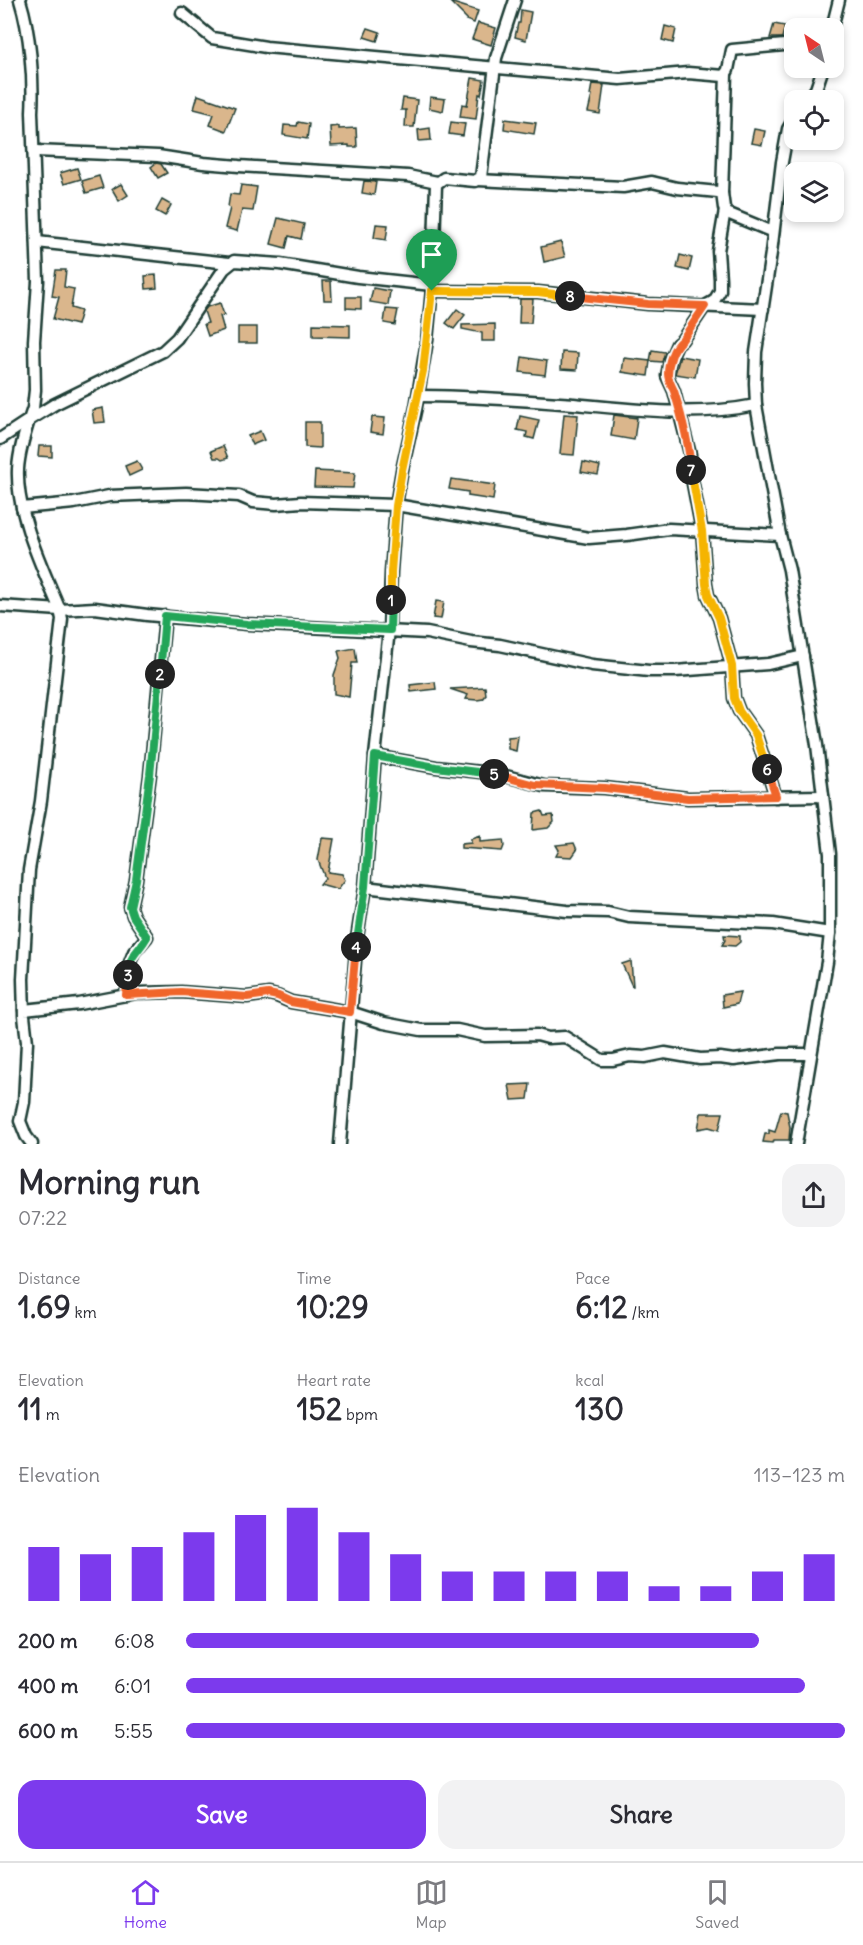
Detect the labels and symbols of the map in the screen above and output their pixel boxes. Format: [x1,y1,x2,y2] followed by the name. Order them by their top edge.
[784,18,844,78] north arrow
[406,229,457,291] pin
[555,281,585,311] pin: 8
[676,455,706,485] pin: 7
[376,585,406,615] pin: 1
[145,659,175,689] pin: 2
[752,754,782,784] pin: 6
[479,759,509,789] pin: 5
[341,932,371,962] pin: 4
[113,960,143,990] pin: 3

